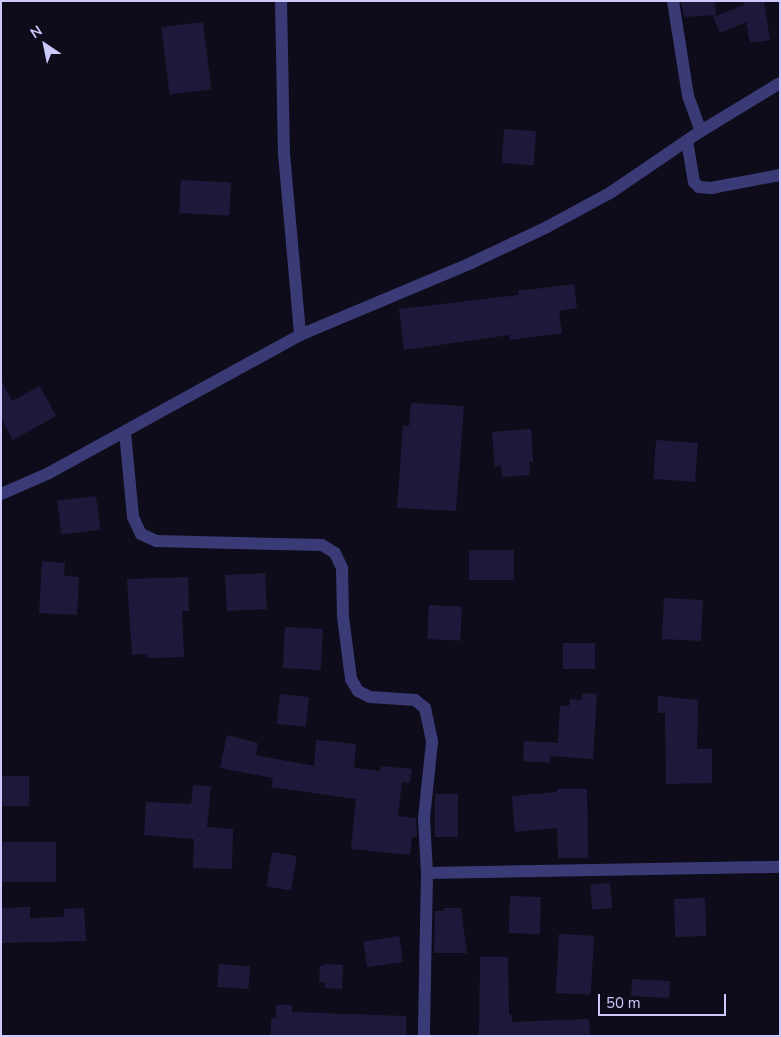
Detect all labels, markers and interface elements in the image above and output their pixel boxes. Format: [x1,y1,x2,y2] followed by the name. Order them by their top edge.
[20,20,70,70] north arrow
[27,21,46,43] text: N
[601,984,728,1016] scale bar
[606,993,641,1013] text: 50 m

